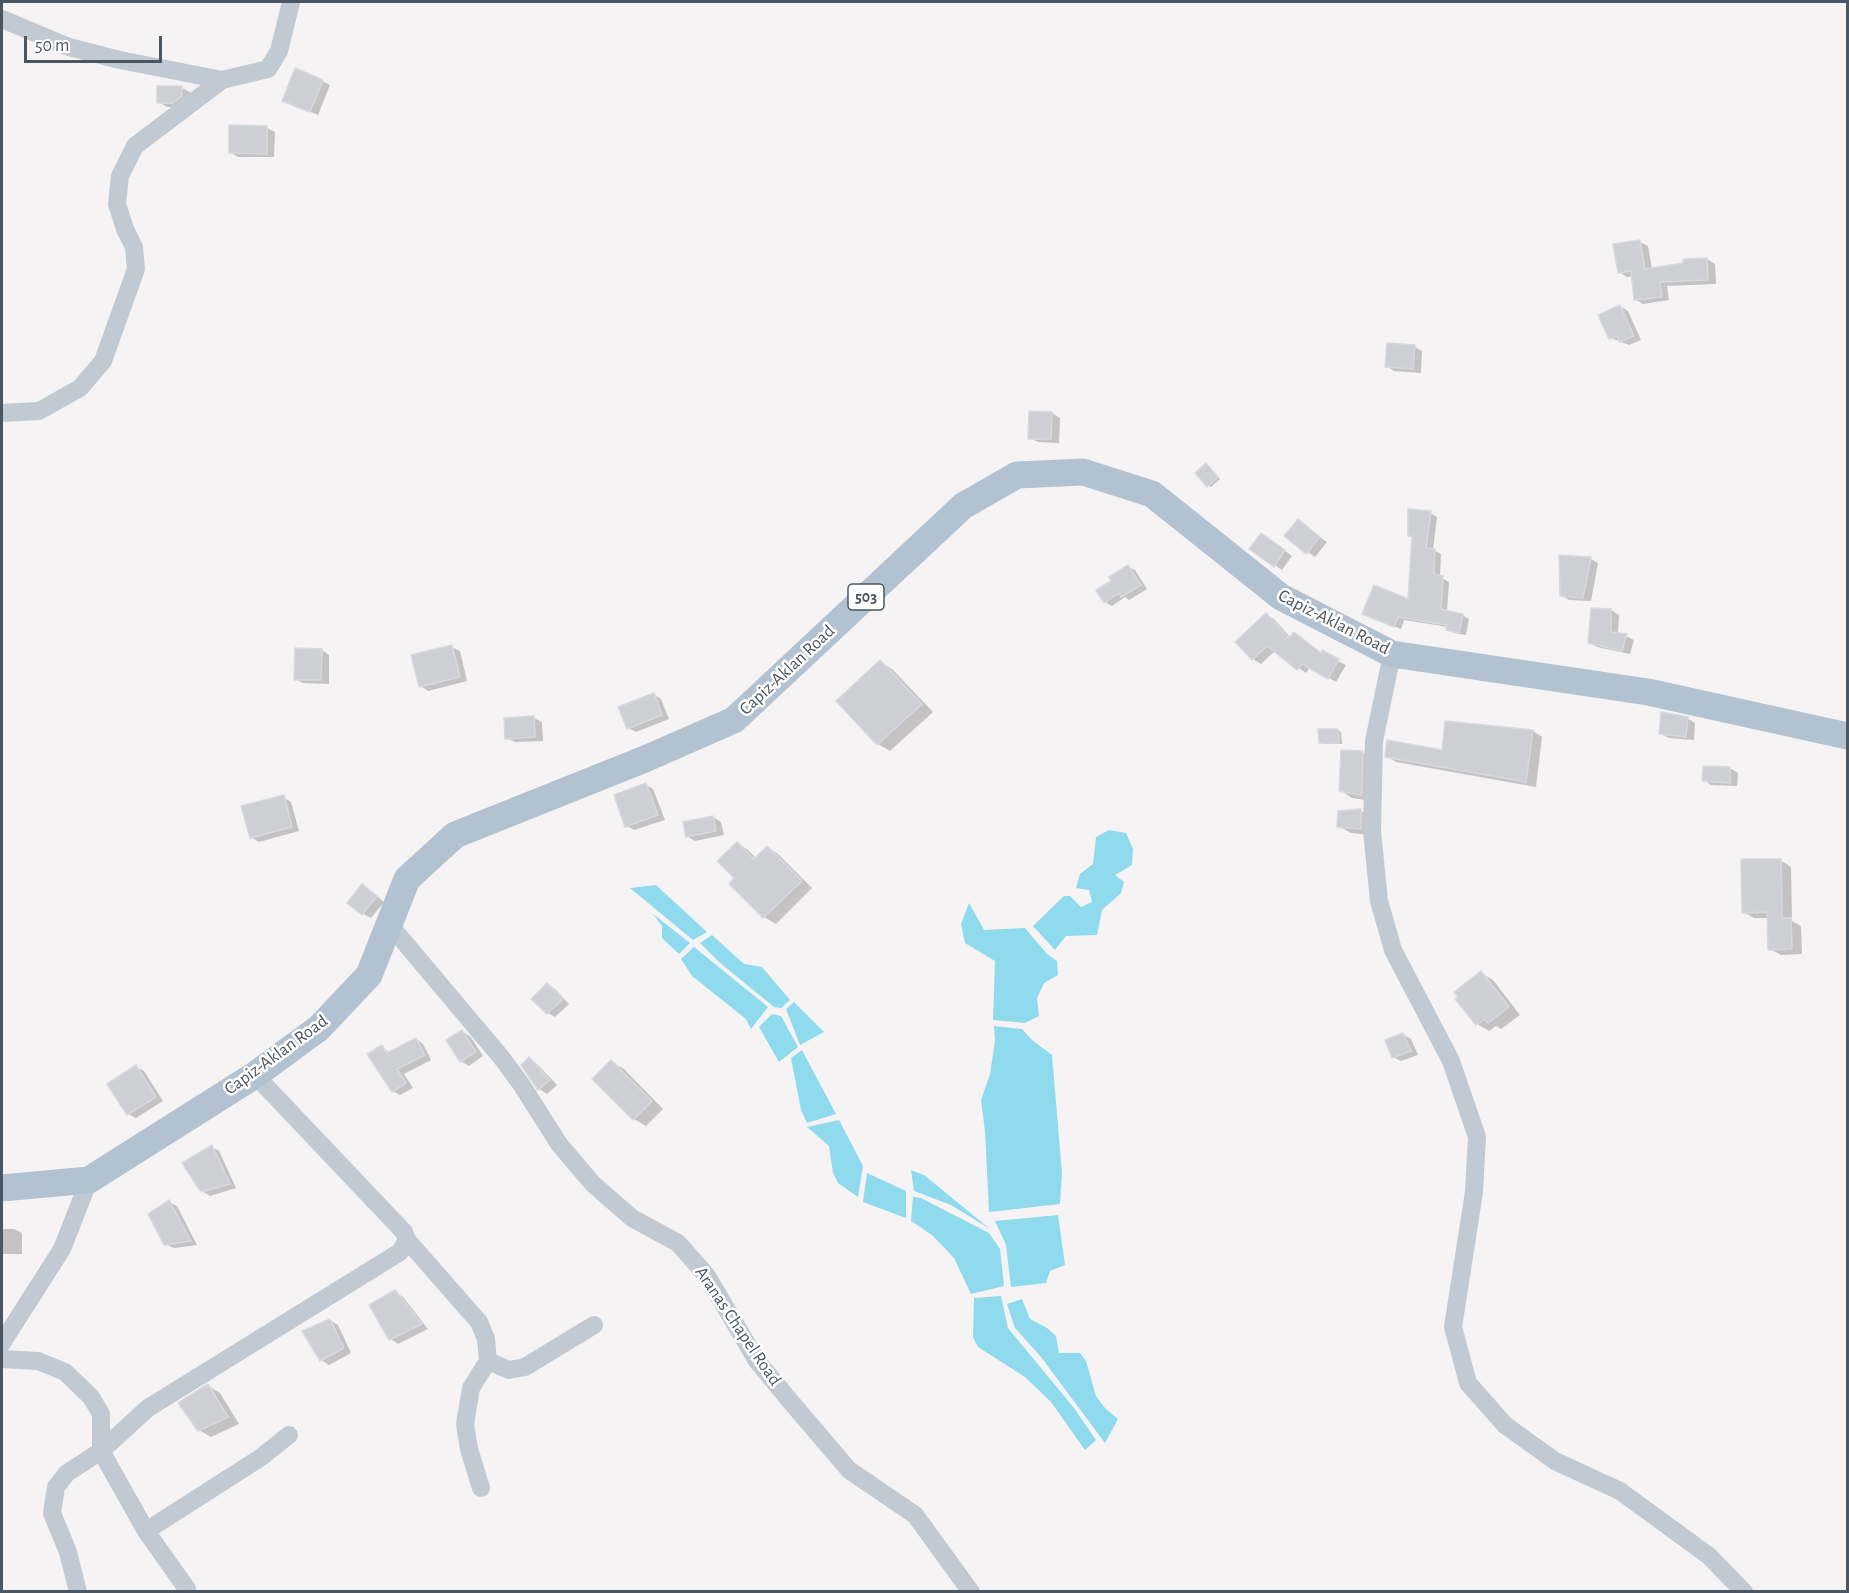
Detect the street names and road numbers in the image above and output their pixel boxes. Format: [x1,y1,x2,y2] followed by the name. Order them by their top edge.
[848,584,884,610] road number: 503
[1275,585,1393,659] street label: Capiz-Aklan Road
[735,620,839,720] street label: Capiz-Aklan Road
[220,1010,332,1100] street label: Capiz-Aklan Road
[690,1262,786,1390] street label: Aranas Chapel Road

